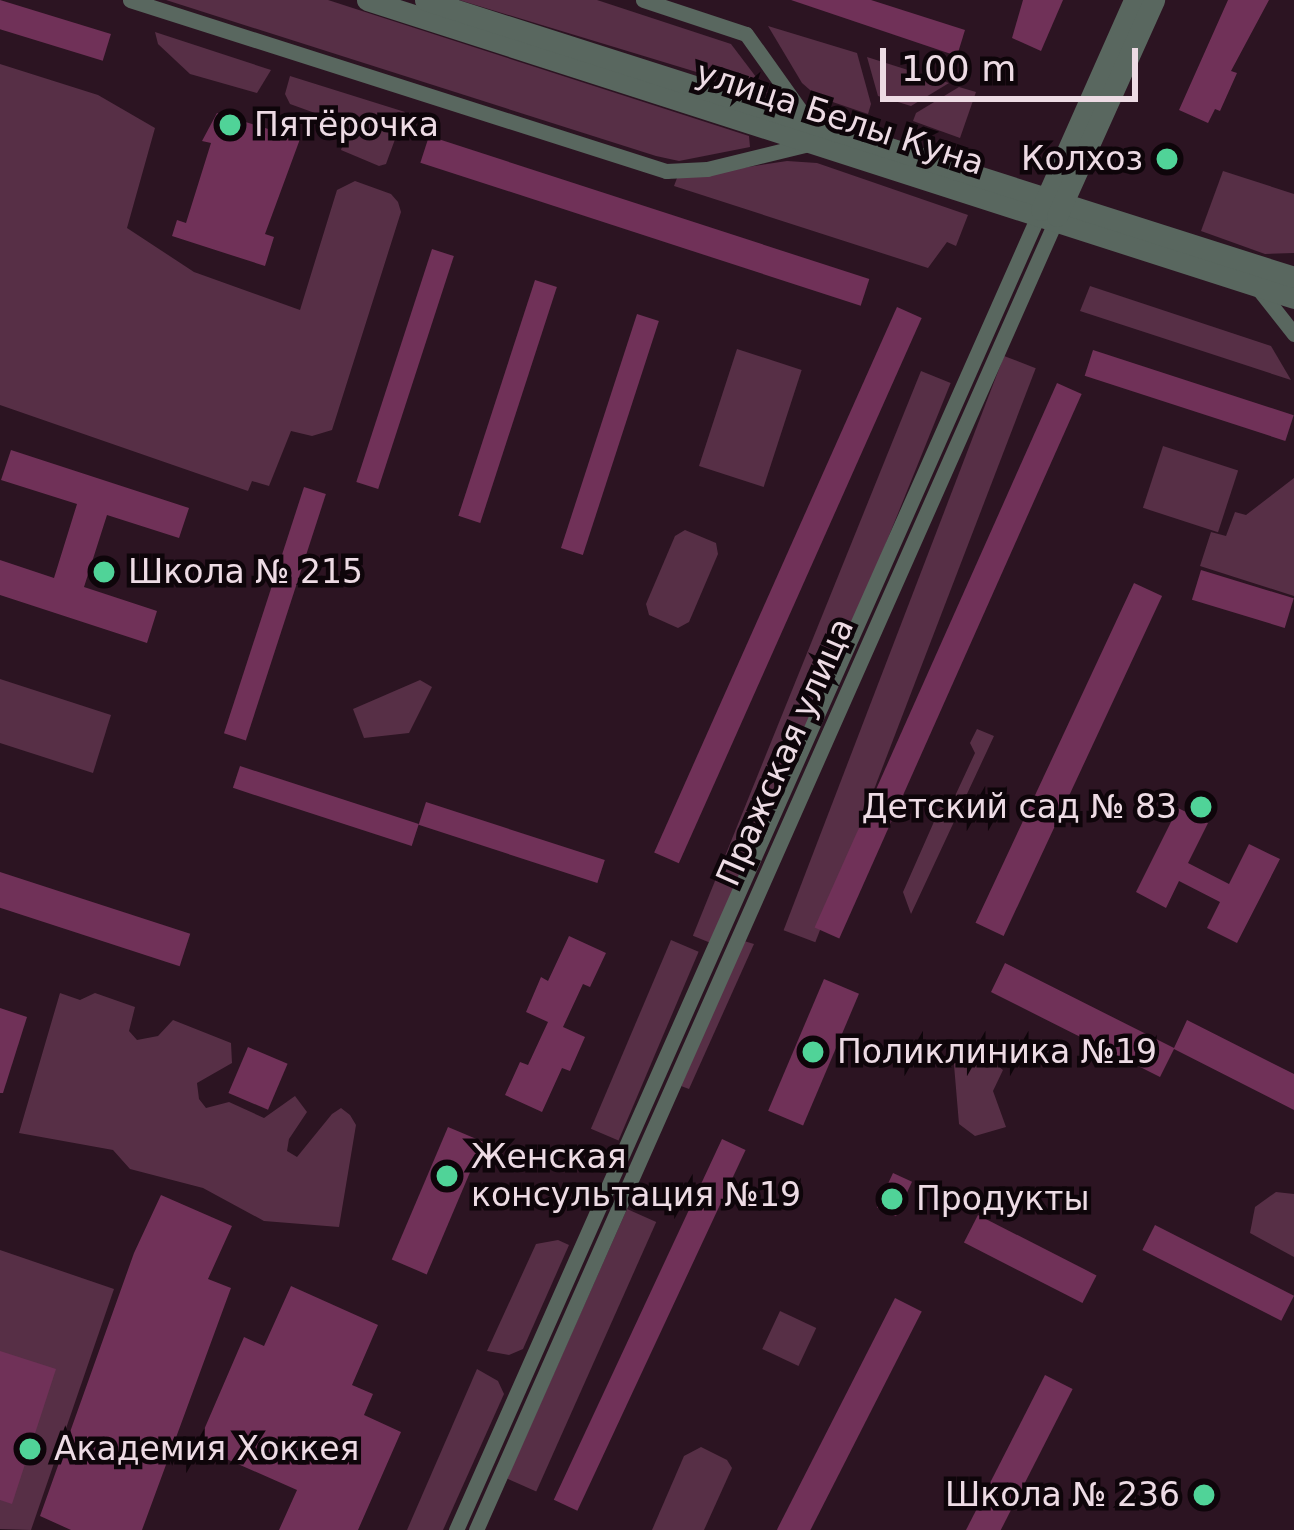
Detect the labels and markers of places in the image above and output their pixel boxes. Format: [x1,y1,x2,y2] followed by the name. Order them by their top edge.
[254,105,439,145] place label: Пятёрочка
[217,112,243,138] marker: Пятёрочка
[1021,139,1143,179] place label: Колхоз
[1154,146,1180,172] marker: Колхоз
[128,552,363,592] place label: Школа № 215
[91,559,117,585] marker: Школа № 215
[862,787,1177,827] place label: Детский сад № 83
[1188,794,1214,820] marker: Детский сад № 83
[837,1032,1157,1072] place label: Поликлиника №19
[800,1039,826,1065] marker: Поликлиника №19
[471,1137,801,1215] place label: Женская консультация №19
[434,1163,460,1189] marker: Женская консультация №19
[916,1179,1090,1219] place label: Продукты
[879,1186,905,1212] marker: Продукты
[54,1429,359,1469] place label: Академия Хоккея
[17,1436,43,1462] marker: Академия Хоккея
[945,1475,1180,1515] place label: Школа № 236
[1191,1482,1217,1508] marker: Школа № 236

